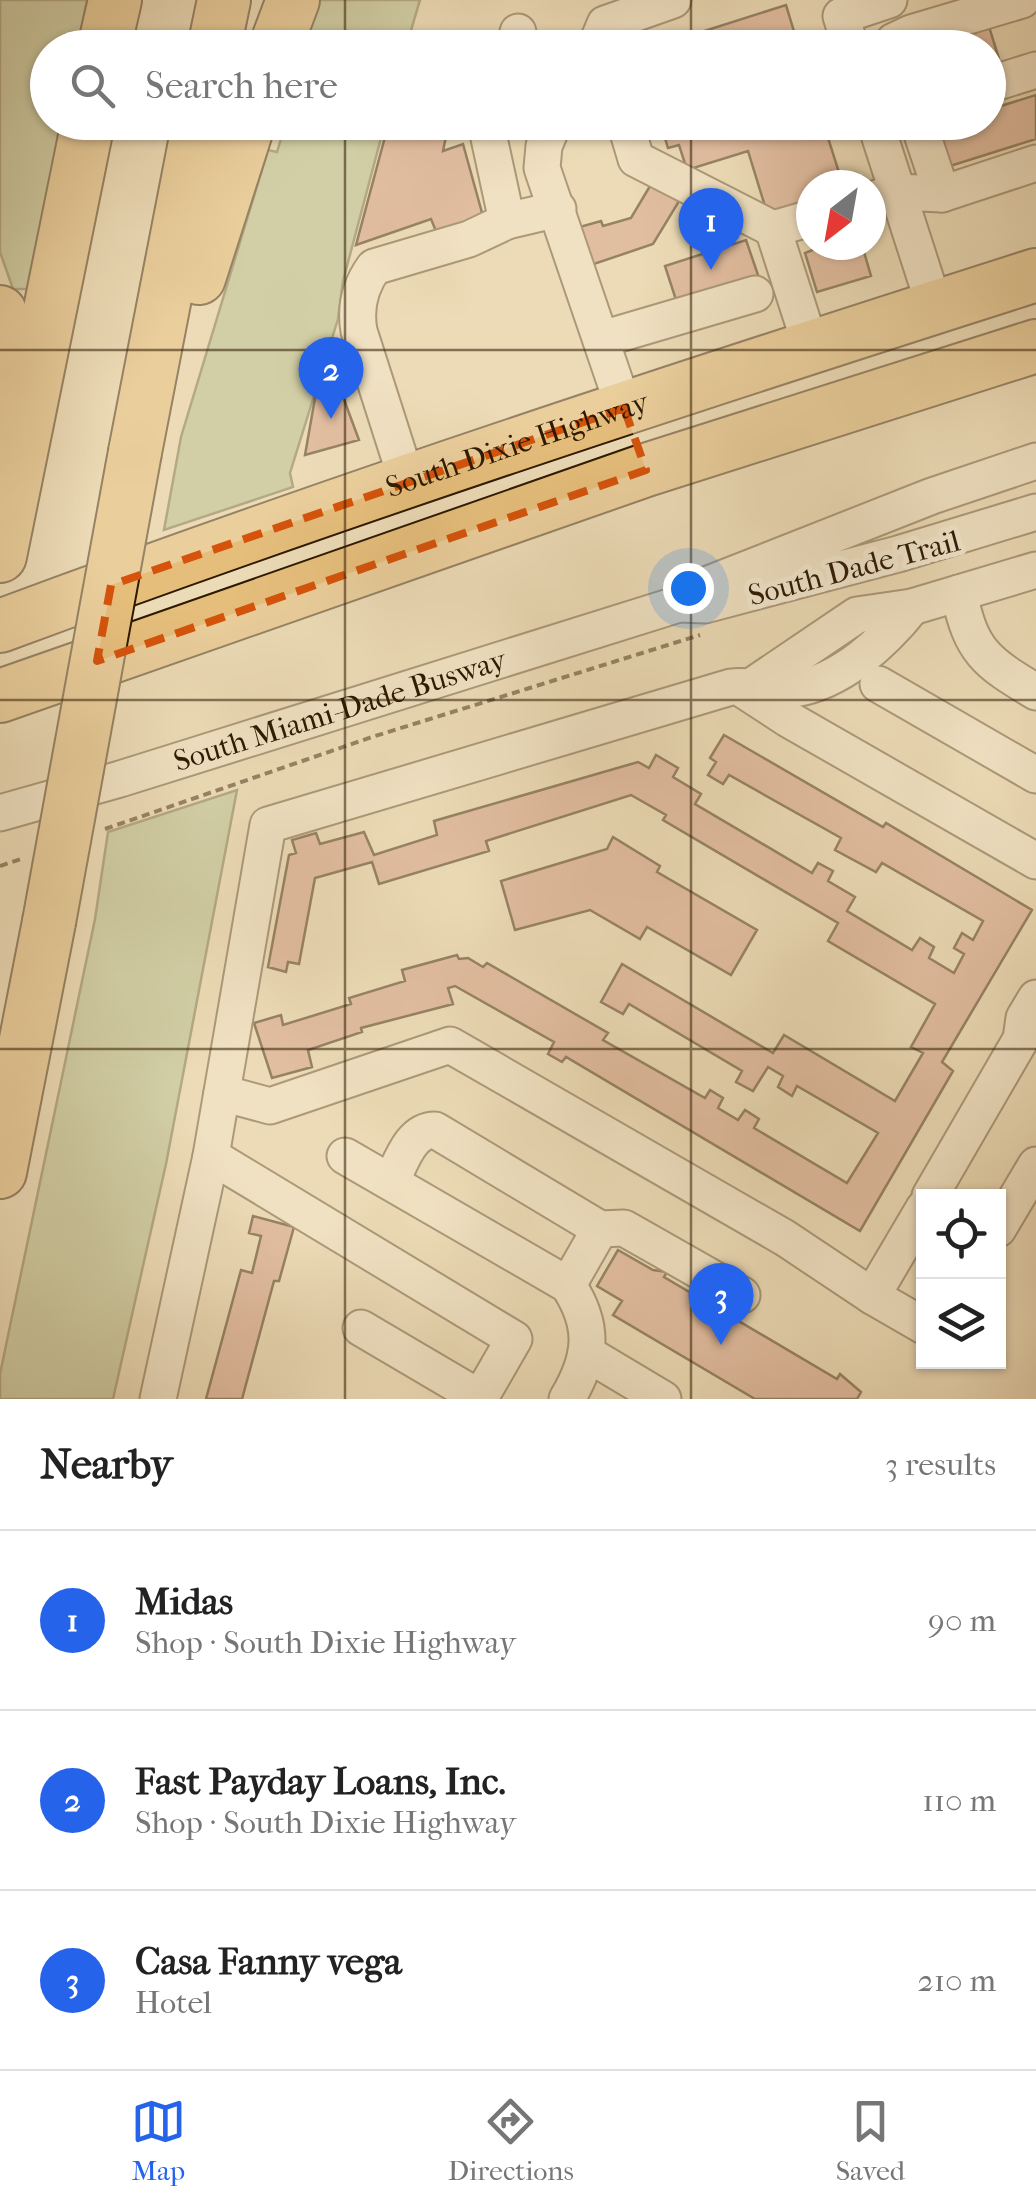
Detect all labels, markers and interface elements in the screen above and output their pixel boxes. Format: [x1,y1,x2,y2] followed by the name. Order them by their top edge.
[30,30,1006,140] search box
[65,58,120,113] icon: search
[145,63,338,108] text: Search here
[796,170,886,260] north arrow
[678,188,744,270] pin: 1
[298,336,364,419] pin: 2
[381,384,654,505] street label: South Dixie Highway
[744,523,964,614] street label: South Dade Trail
[663,563,714,614] your location
[169,642,511,779] street label: South Miami-Dade Busway
[916,1189,1006,1369] map controls
[916,1189,1006,1279] button: locate
[688,1262,754,1345] pin: 3
[916,1279,1006,1369] button: layers
[40,1440,172,1489] text: Nearby
[885,1446,996,1483] text: 3 results
[135,1579,233,1624] text: Midas
[67,1602,78,1639] text: 1
[928,1602,996,1639] text: 90 m
[135,1624,516,1661] text: Shop · South Dixie Highway
[135,1759,506,1804] text: Fast Payday Loans, Inc.
[64,1782,81,1819] text: 2
[922,1782,996,1819] text: 110 m
[135,1804,516,1841] text: Shop · South Dixie Highway
[135,1939,402,1984] text: Casa Fanny vega
[66,1962,79,1999] text: 3
[917,1962,996,1999] text: 210 m
[135,1984,212,2021] text: Hotel
[131,2094,186,2187] tab: Map
[448,2094,574,2187] tab: Directions
[836,2094,905,2187] tab: Saved

